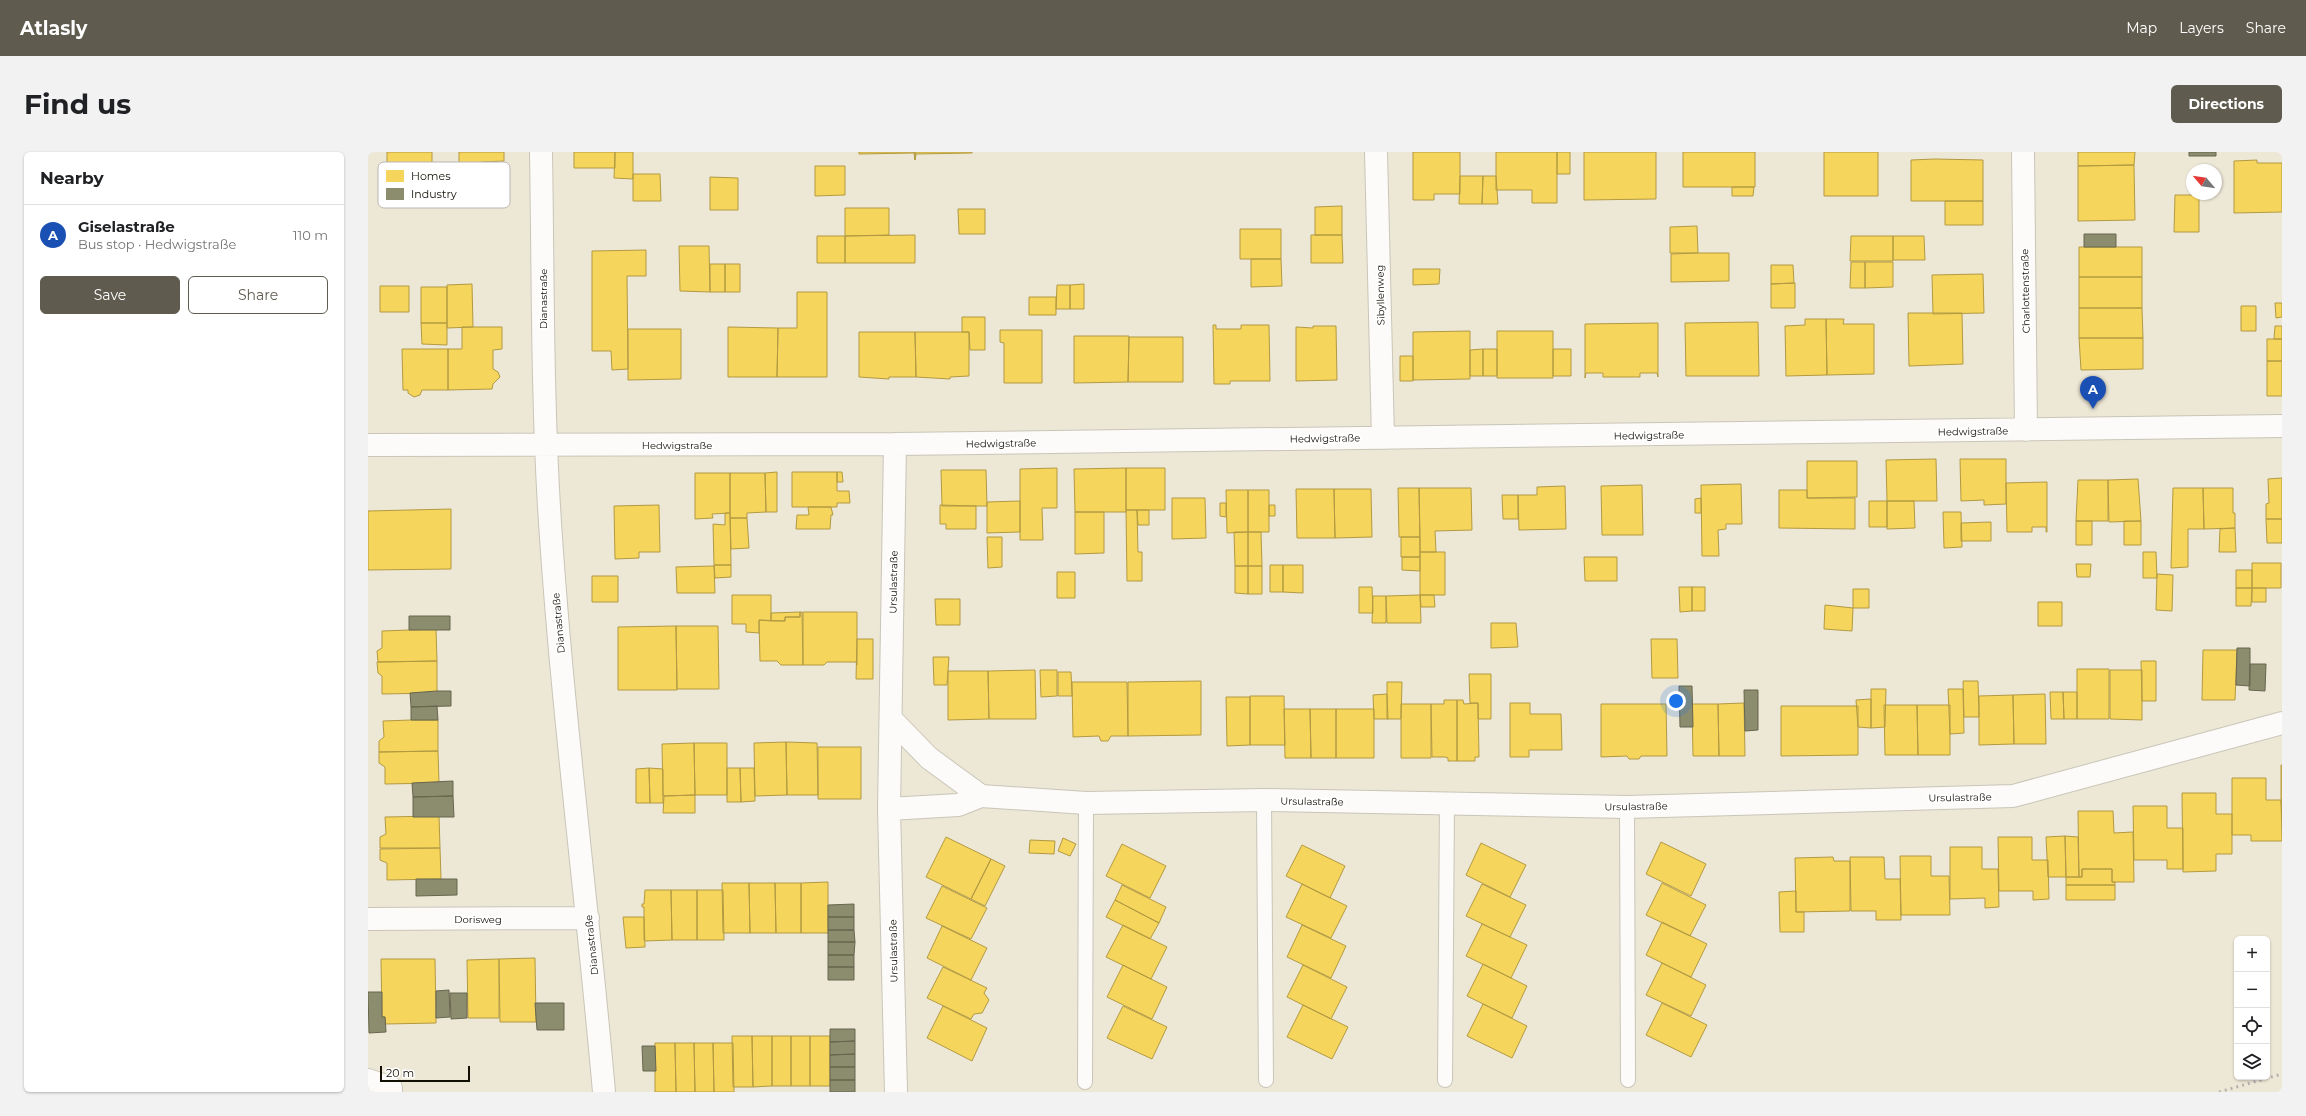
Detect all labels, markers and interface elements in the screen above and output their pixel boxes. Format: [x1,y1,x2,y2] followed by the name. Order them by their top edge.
[20,17,87,40] text: Atlasly
[2126,19,2157,37] text: Map
[2179,19,2224,37] text: Layers
[2246,19,2286,37] text: Share
[2171,85,2282,123] button: Directions
[24,87,131,121] text: Find us
[378,162,510,208] legend
[2186,164,2222,200] north arrow
[40,168,104,188] text: Nearby
[411,169,451,183] text: Homes
[411,187,457,201] text: Industry
[78,217,175,236] text: Giselastraße
[48,227,58,243] text: A
[293,227,328,243] text: 110 m
[78,236,236,252] text: Bus stop · Hedwigstraße
[2018,249,2033,333] street label: Charlottenstraße
[1373,265,1388,325] street label: Sibyllenweg
[537,269,550,329] street label: Dianastraße
[40,276,180,314] button: Save
[188,276,328,314] button: Share
[2080,376,2106,409] pin: A
[1938,424,2008,439] street label: Hedwigstraße
[1614,428,1684,443] street label: Hedwigstraße
[1290,431,1360,446] street label: Hedwigstraße
[966,436,1036,451] street label: Hedwigstraße
[642,439,712,452] street label: Hedwigstraße
[886,550,901,614] street label: Ursulastraße
[549,592,568,654] street label: Dianastraße
[1666,691,1686,711] your location
[1928,790,1992,805] street label: Ursulastraße
[1280,794,1344,809] street label: Ursulastraße
[1604,799,1668,814] street label: Ursulastraße
[454,913,502,926] street label: Dorisweg
[582,914,601,976] street label: Dianastraße
[886,919,901,983] street label: Ursulastraße
[2234,936,2270,1080] map controls
[2234,936,2270,972] button: +
[2234,972,2270,1008] button: −
[2234,1008,2270,1044] button: locate
[2234,1044,2270,1080] button: layers
[380,1064,470,1083] scale bar
[386,1066,414,1080] text: 20 m

